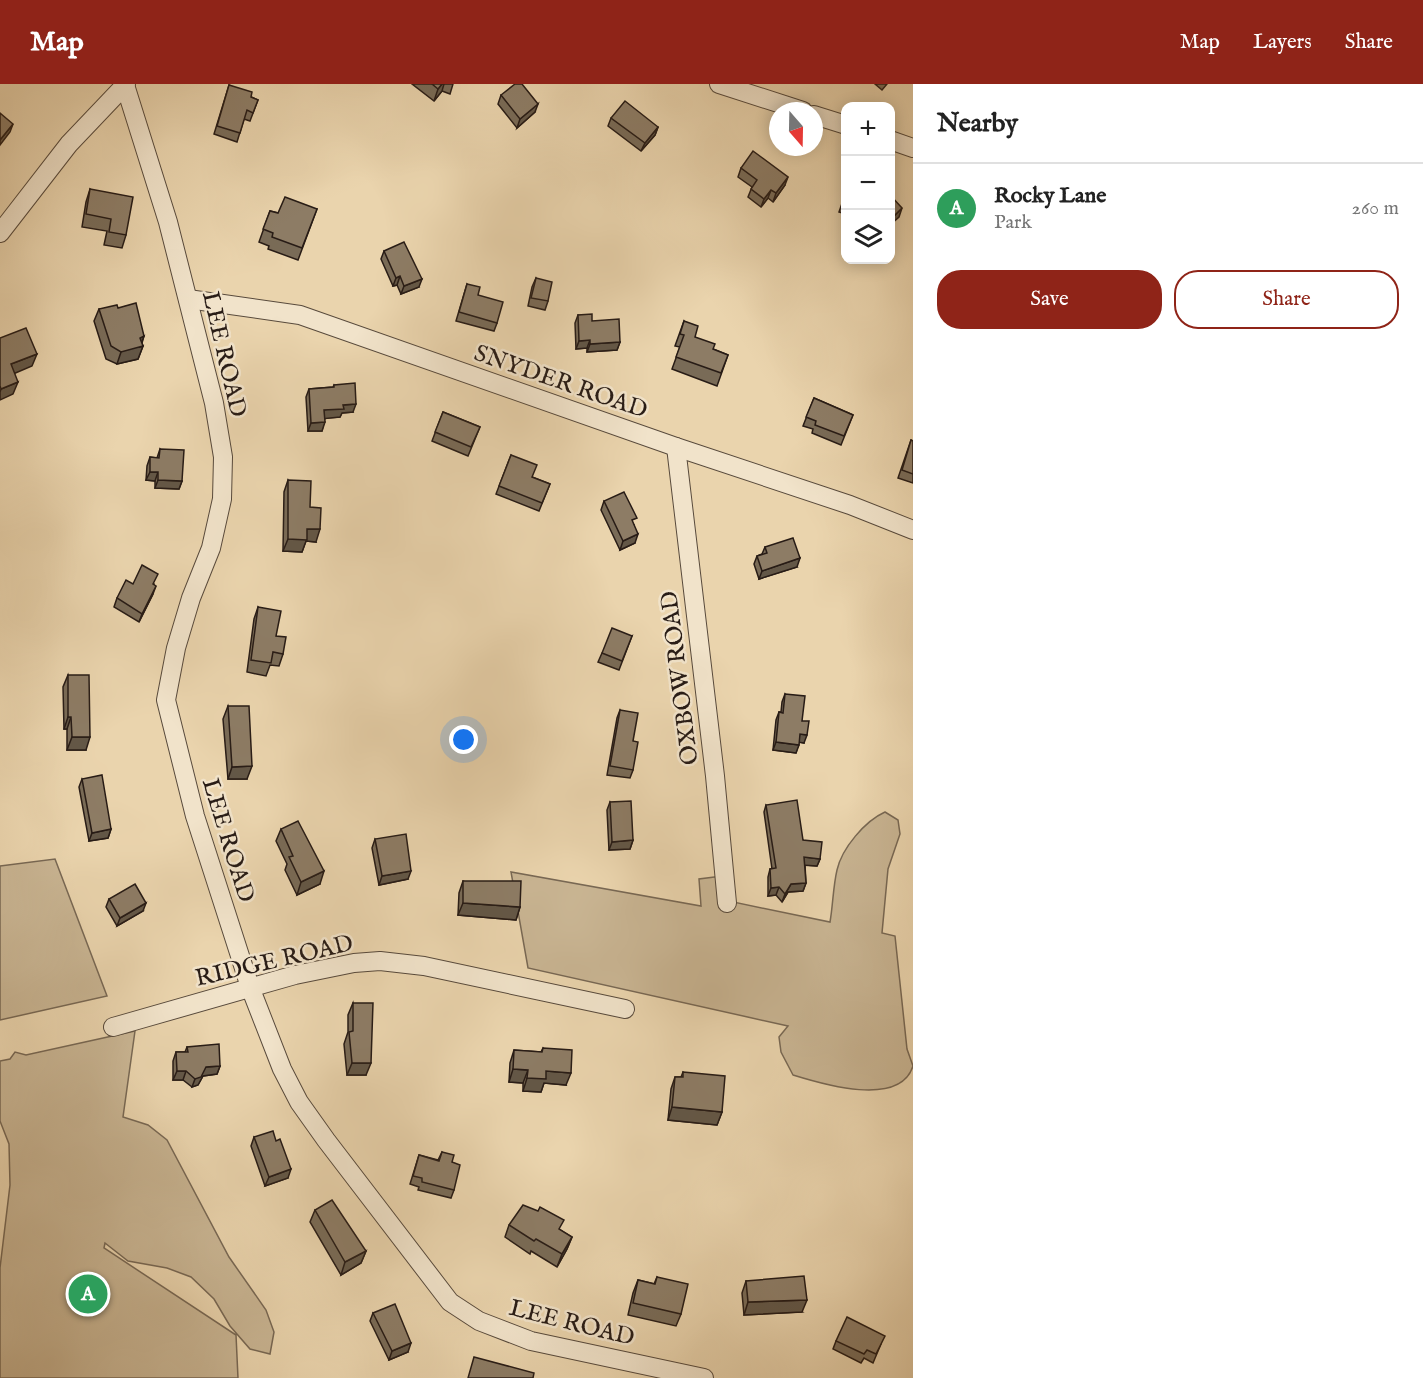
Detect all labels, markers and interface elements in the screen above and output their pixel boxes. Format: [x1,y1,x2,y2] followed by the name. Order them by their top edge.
[30,25,84,60] text: Map
[1180,29,1220,56] text: Map
[1253,29,1312,56] text: Layers
[1345,29,1393,56] text: Share
[769,102,823,156] north arrow
[841,102,895,264] map controls
[841,102,895,156] button: +
[937,107,1018,140] text: Nearby
[841,156,895,210] button: −
[994,182,1106,210] text: Rocky Lane
[950,196,963,221] text: A
[1352,196,1399,221] text: 260 m
[841,210,895,264] button: layers
[994,210,1032,235] text: Park
[937,270,1162,329] button: Save
[1174,270,1399,329] button: Share
[194,288,253,420] street label: LEE ROAD
[470,338,651,427] street label: SNYDER ROAD
[654,589,707,767] street label: OXBOW ROAD
[449,725,478,754] your location
[194,775,261,906] street label: LEE ROAD
[192,928,356,995] street label: RIDGE ROAD
[68,1272,107,1316] pin: A
[506,1293,638,1354] street label: LEE ROAD

